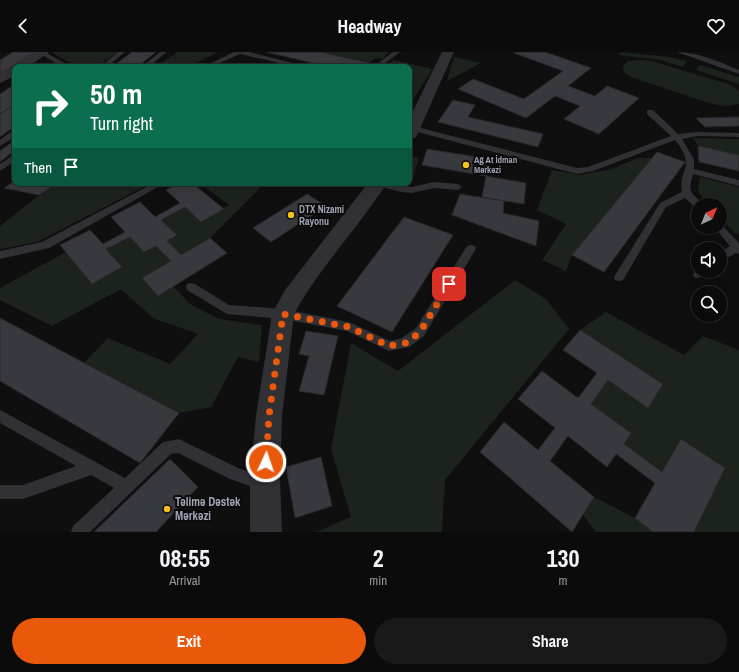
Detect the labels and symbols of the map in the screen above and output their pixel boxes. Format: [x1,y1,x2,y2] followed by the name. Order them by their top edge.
[474,154,518,176] place label: Ağ At İdman Mərkəzi
[461,160,471,170] marker: Ağ At İdman Mərkəzi
[691,198,727,234] north arrow
[299,203,344,228] place label: DTX Nizami Rayonu
[286,210,296,220] marker: DTX Nizami Rayonu
[432,267,466,301] pin
[245,441,287,483] position arrow
[175,494,241,524] place label: Təlimə Dəstək Mərkəzi
[162,504,172,514] marker: Təlimə Dəstək Mərkəzi

